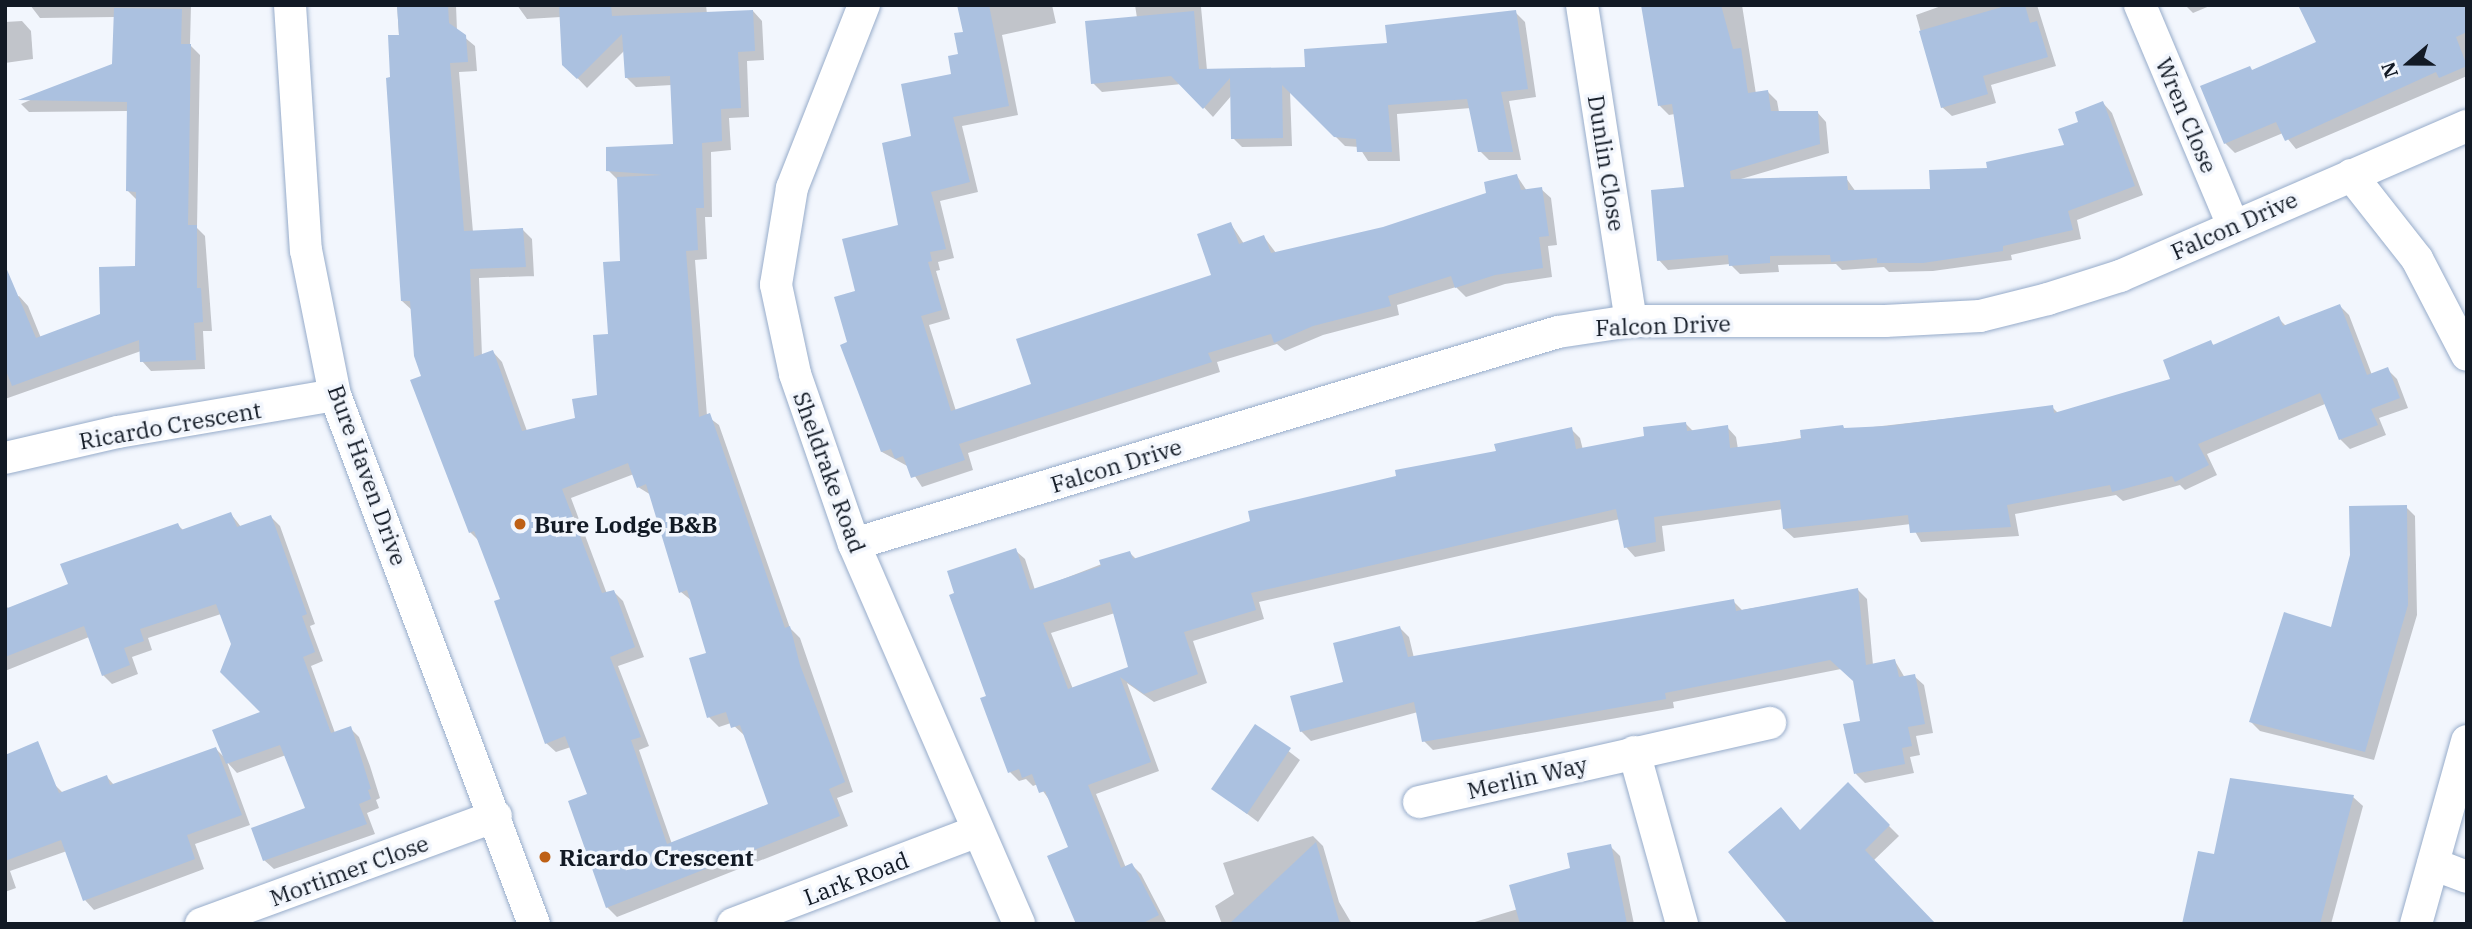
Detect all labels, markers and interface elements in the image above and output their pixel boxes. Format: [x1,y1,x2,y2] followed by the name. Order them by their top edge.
[2374,28,2444,98] north arrow
[2150,53,2224,177] street label: Wren Close
[2375,59,2403,81] text: N
[1583,93,1631,233] street label: Dunlin Close
[2166,185,2302,265] street label: Falcon Drive
[1595,309,1731,341] street label: Falcon Drive
[323,381,413,569] street label: Bure Haven Drive
[788,388,872,556] street label: Sheldrake Road
[77,395,263,455] street label: Ricardo Crescent
[1047,432,1185,498] street label: Falcon Drive
[534,510,718,538] place label: Bure Lodge B&B
[512,516,528,532] marker: Bure Lodge B&B
[1464,750,1590,804] street label: Merlin Way
[266,828,432,912] street label: Mortimer Close
[559,843,754,871] place label: Ricardo Crescent
[800,845,912,911] street label: Lark Road
[537,849,553,865] marker: Ricardo Crescent

